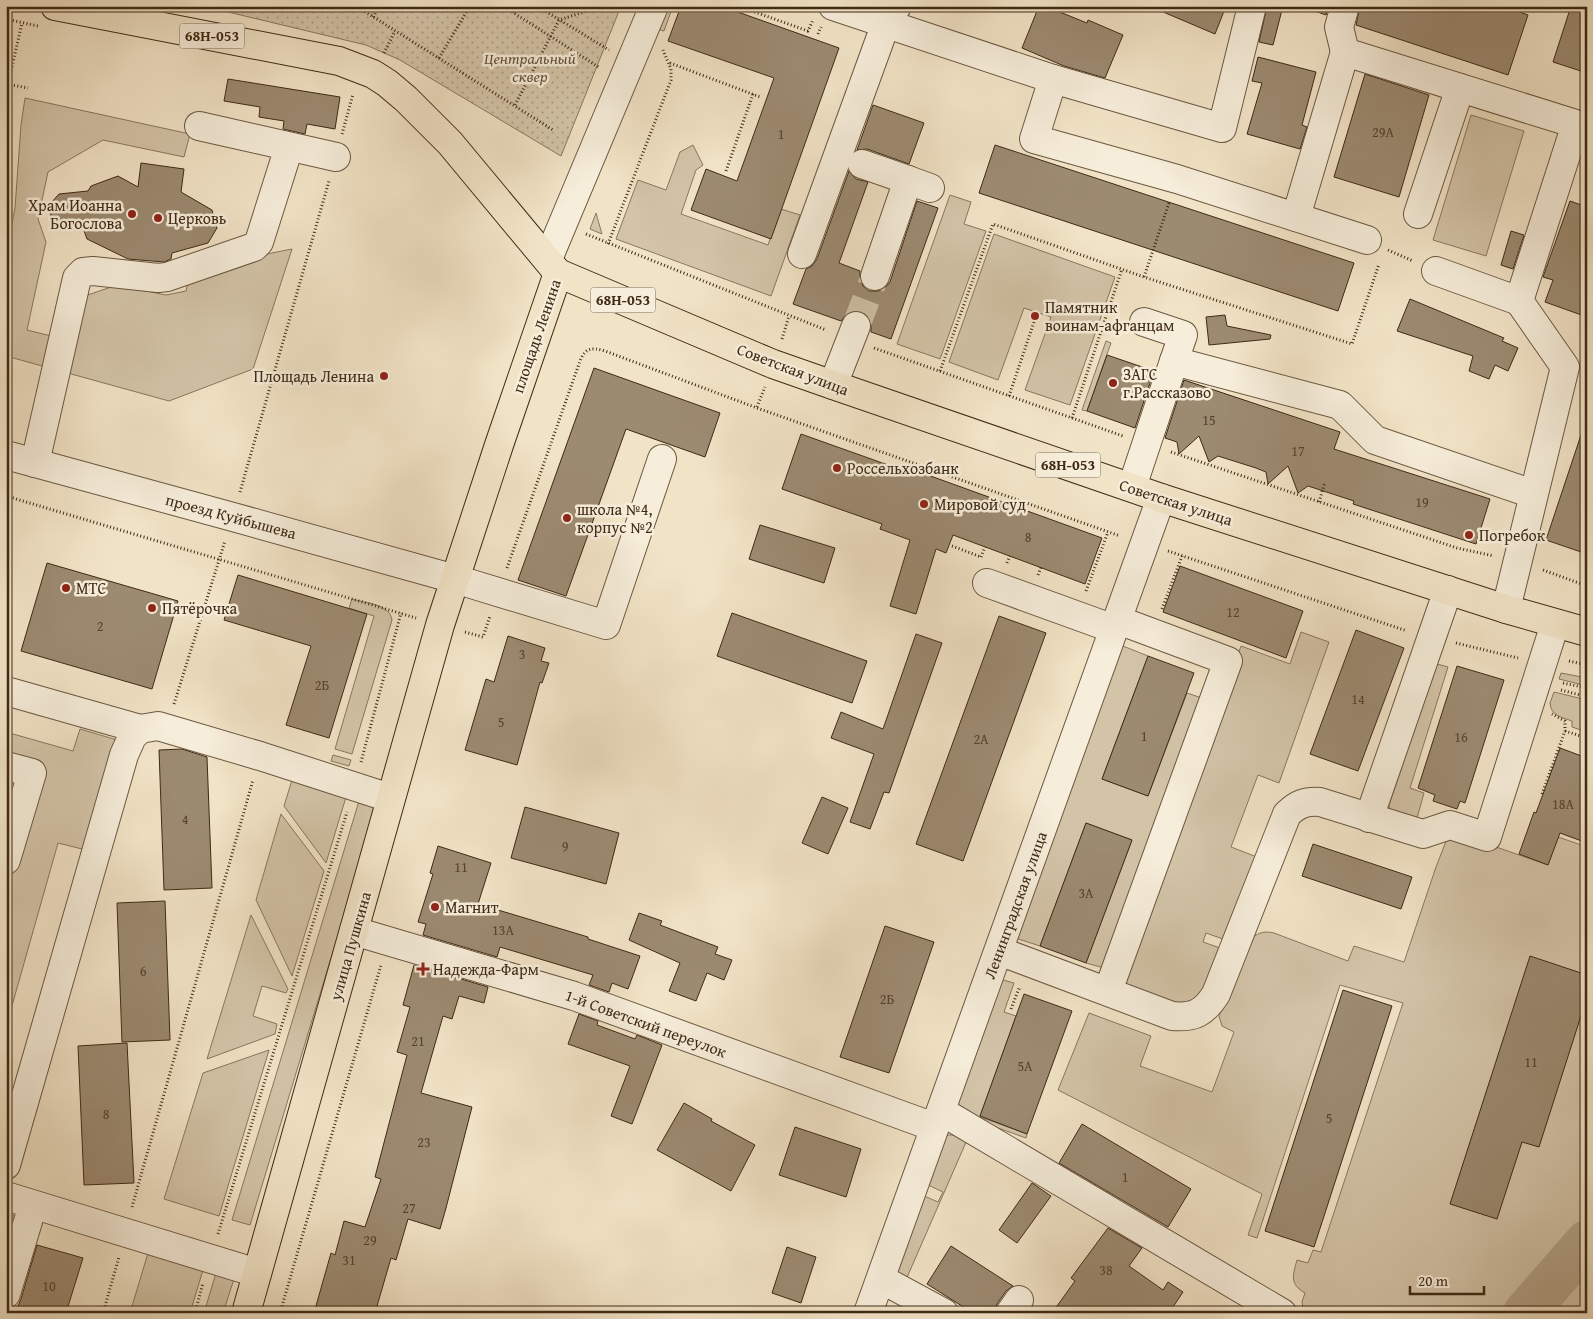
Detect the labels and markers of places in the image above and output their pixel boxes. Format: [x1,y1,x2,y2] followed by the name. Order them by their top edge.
[28,193,122,235] place label: Храм Иоанна Богослова
[168,206,227,230] place label: Церковь
[126,208,138,220] marker: Храм Иоанна Богослова
[152,212,164,224] marker: Церковь
[1045,295,1174,337] place label: Памятник воинам-афганцам
[1029,310,1041,322] marker: Памятник воинам-афганцам
[1123,362,1211,404] place label: ЗАГС г.Рассказово
[254,364,374,388] place label: Площадь Ленина
[378,370,390,382] marker: Площадь Ленина
[1107,377,1119,389] marker: ЗАГС г.Рассказово
[847,456,959,480] place label: Россельхозбанк
[831,462,843,474] marker: Россельхозбанк
[934,492,1026,516] place label: Мировой суд
[577,497,653,539] place label: школа №4, корпус №2
[918,498,930,510] marker: Мировой суд
[561,512,573,524] marker: школа №4, корпус №2
[1479,523,1546,547] place label: Погребок
[1463,529,1475,541] marker: Погребок
[76,576,107,600] place label: МТС
[60,582,72,594] marker: МТС
[162,596,237,620] place label: Пятёрочка
[146,602,158,614] marker: Пятёрочка
[445,895,499,919] place label: Магнит
[429,901,441,913] marker: Магнит
[433,957,539,981] place label: Надежда-Фарм
[417,963,429,975] marker: Надежда-Фарм

